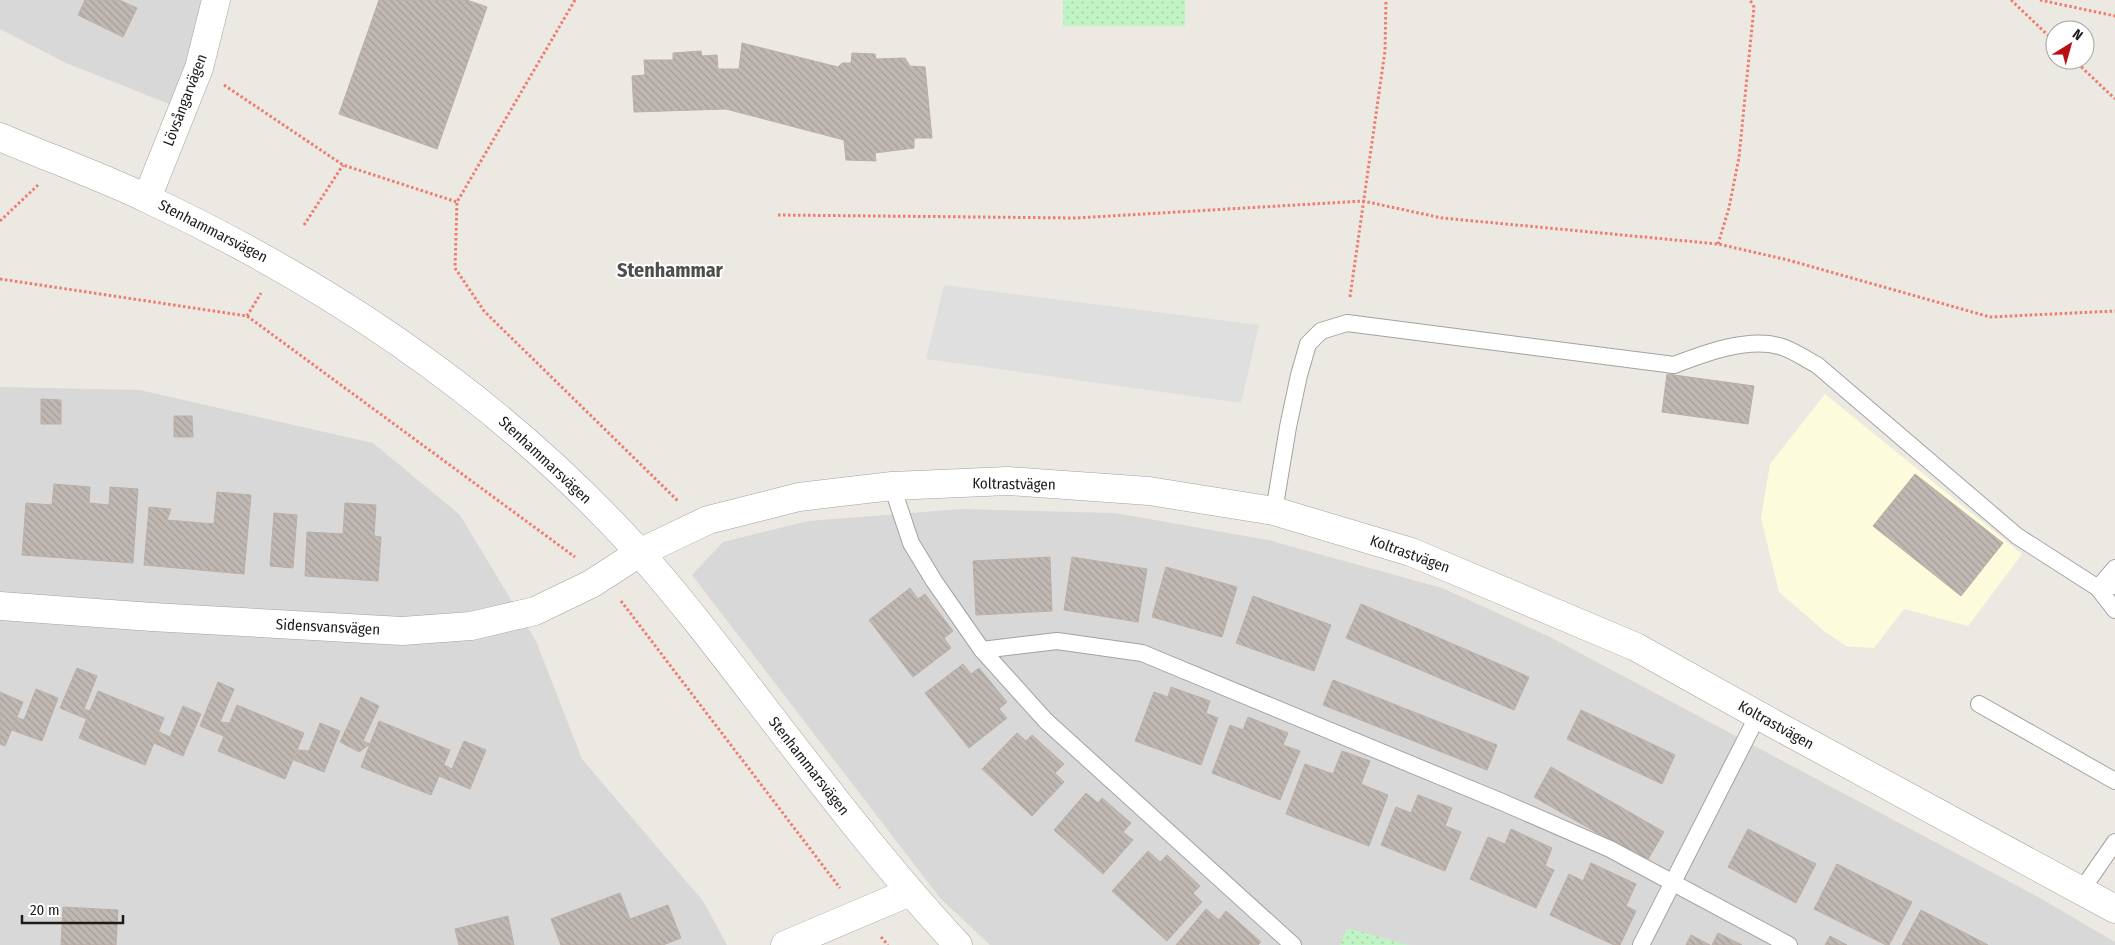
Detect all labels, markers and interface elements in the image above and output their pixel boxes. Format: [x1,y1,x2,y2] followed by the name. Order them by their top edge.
[2045,20,2095,70] north arrow
[2069,26,2086,44] text: N
[159,51,211,149] street label: Lövsångarvägen
[155,196,271,266] street label: Stenhammarsvägen
[617,258,724,282] district label: Stenhammar
[495,412,595,508] street label: Stenhammarsvägen
[972,474,1056,494] street label: Koltrastvägen
[1368,531,1452,577] street label: Koltrastvägen
[275,615,381,639] street label: Sidensvansvägen
[1735,697,1817,753] street label: Koltrastvägen
[765,713,853,819] street label: Stenhammarsvägen
[22,892,124,924] scale bar
[30,901,60,919] text: 20 m

